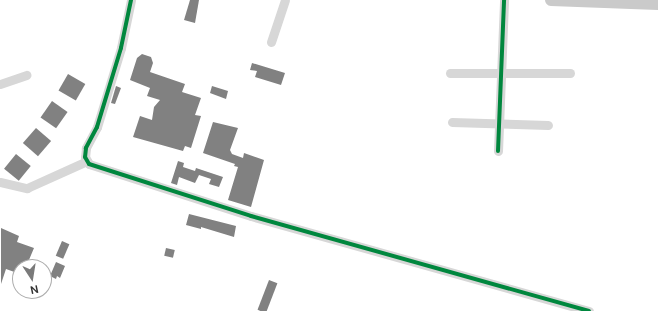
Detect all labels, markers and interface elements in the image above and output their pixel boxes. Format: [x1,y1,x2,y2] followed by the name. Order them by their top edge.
[12,259,52,299] north arrow
[29,282,40,297] text: N

